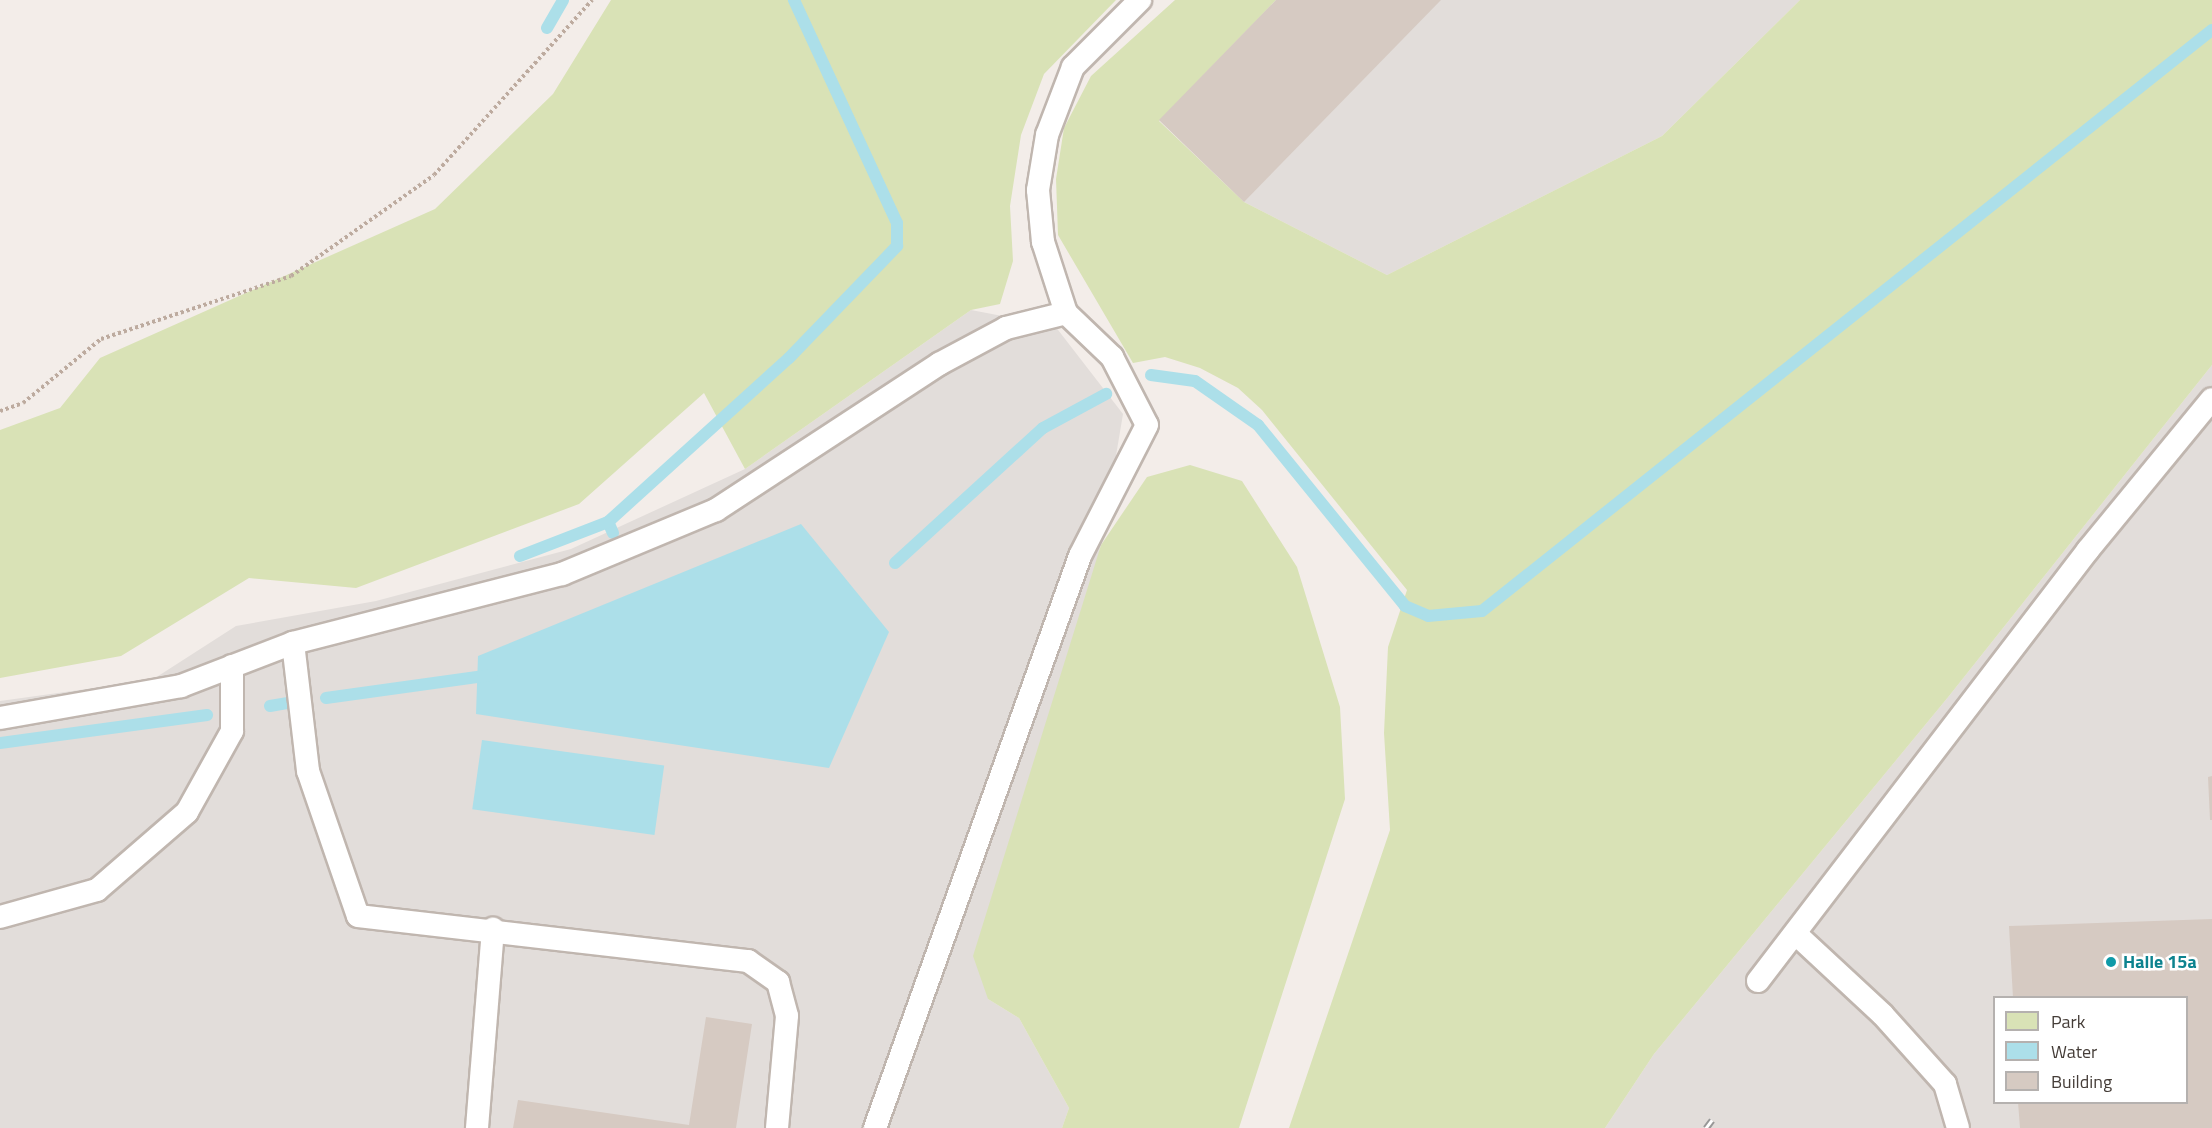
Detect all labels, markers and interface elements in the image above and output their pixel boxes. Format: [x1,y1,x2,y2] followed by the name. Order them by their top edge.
[2123,951,2197,973] place label: Halle 15a
[2104,955,2118,969] marker: Halle 15a
[1993,996,2188,1104] legend
[2051,1008,2085,1035] text: Park
[2051,1038,2097,1065] text: Water
[2051,1068,2112,1095] text: Building

